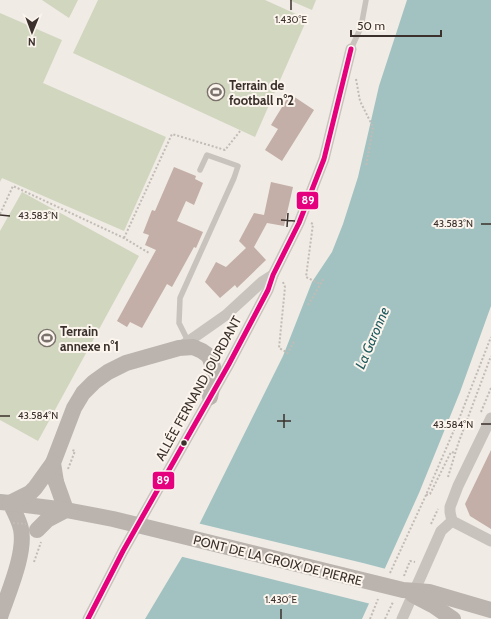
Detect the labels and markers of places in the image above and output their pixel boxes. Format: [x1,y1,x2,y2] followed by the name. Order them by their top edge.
[229,77,294,108] place label: Terrain de football n°2
[206,82,226,102] sports icon: Terrain de football n°2
[60,323,119,354] place label: Terrain annexe n°1
[37,328,57,348] sports icon: Terrain annexe n°1
[179,438,189,448] unlabelled marker

